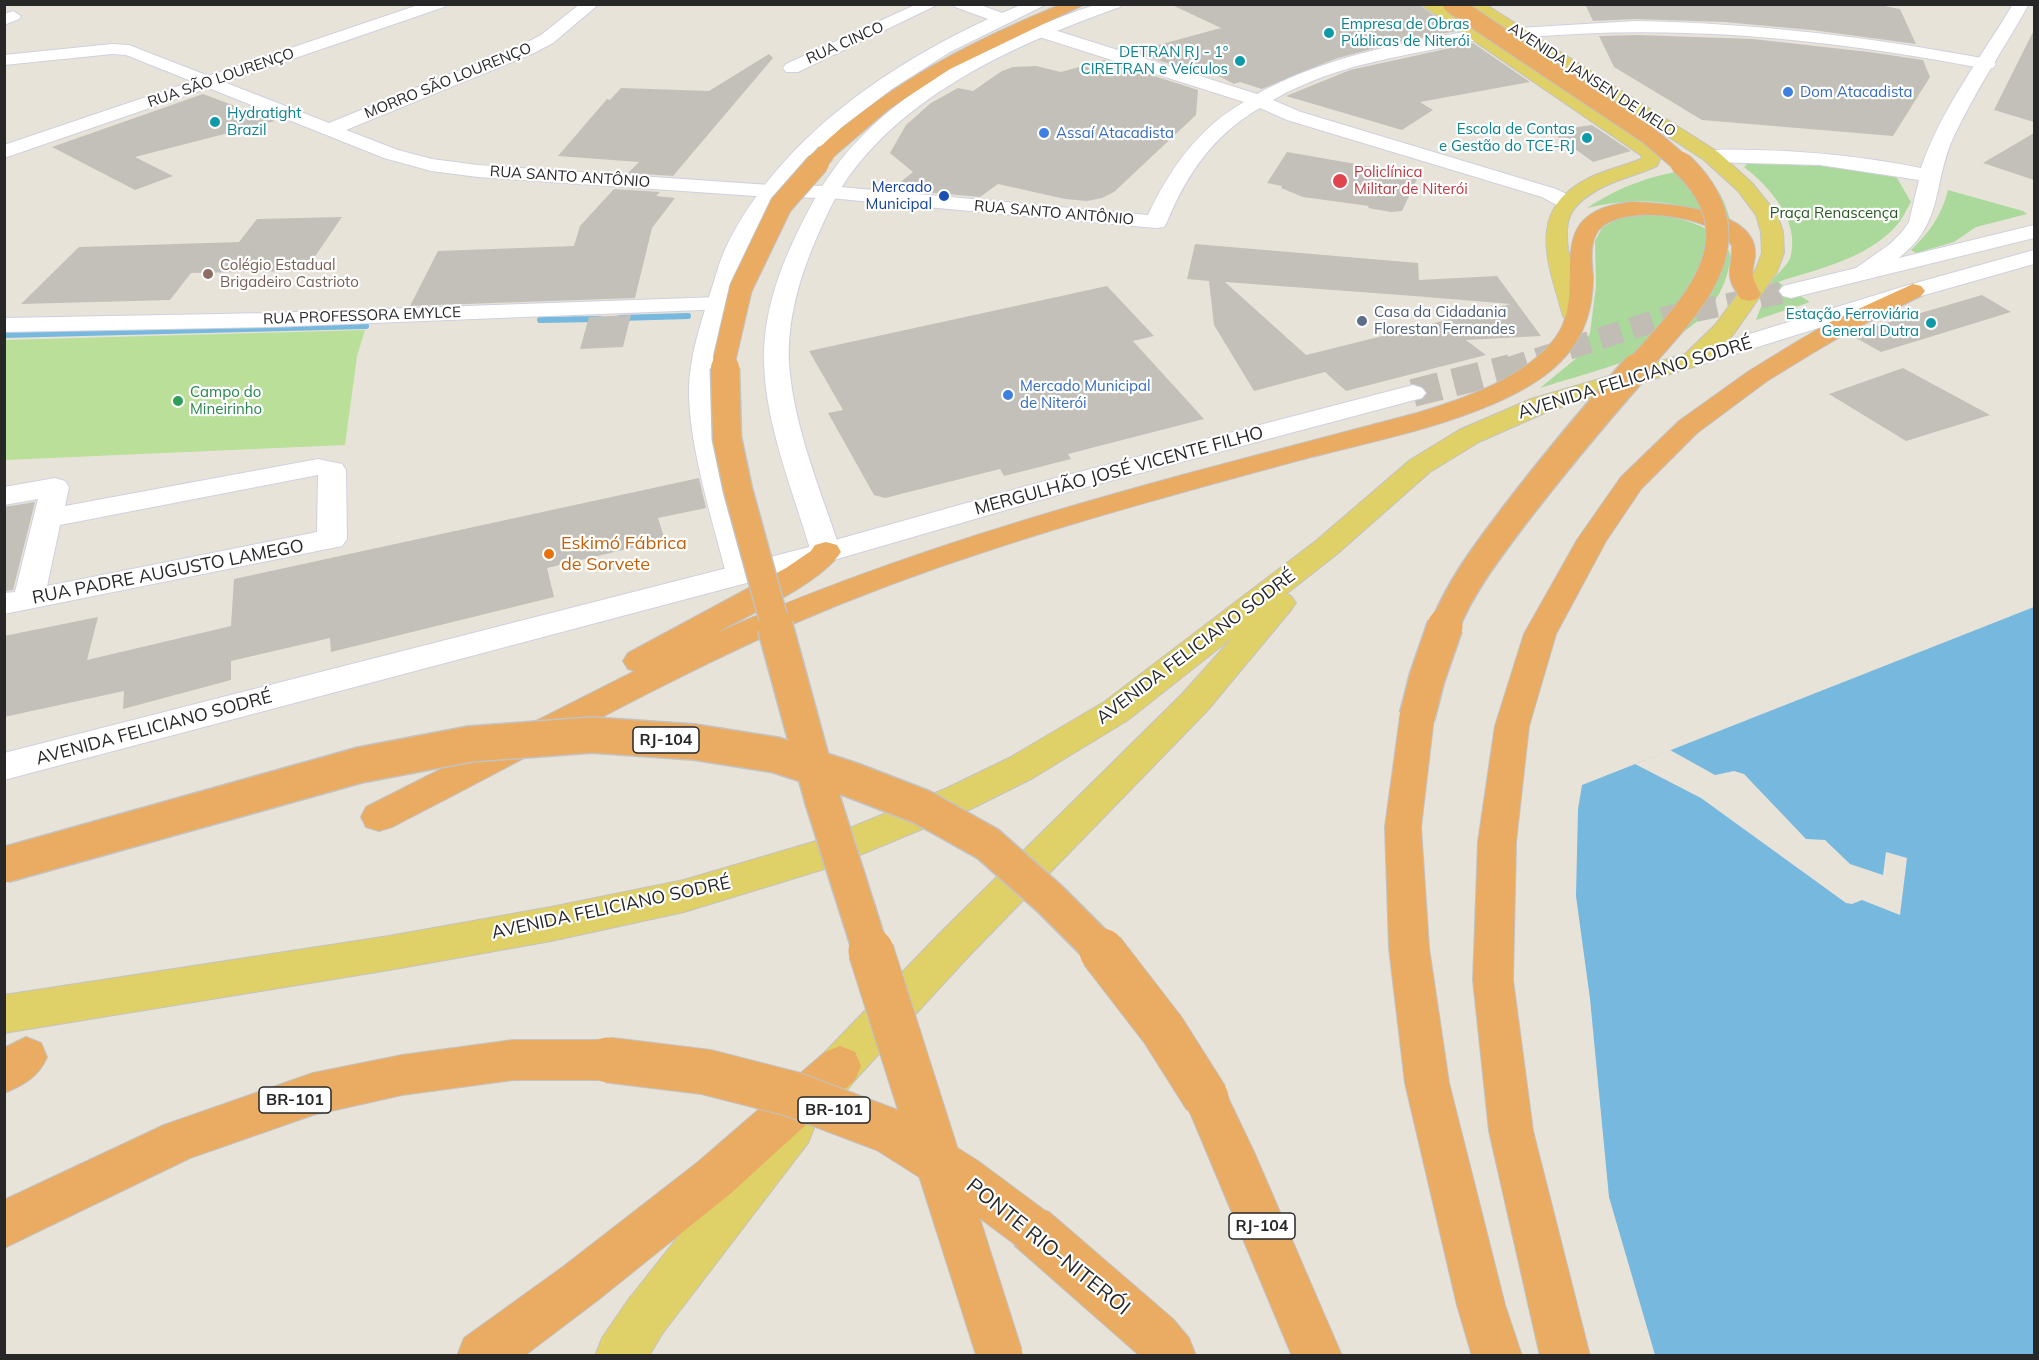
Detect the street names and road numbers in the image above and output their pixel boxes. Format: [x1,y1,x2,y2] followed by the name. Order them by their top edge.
[803,18,887,68] street label: RUA CINCO
[1505,19,1679,141] street label: AVENIDA JANSEN DE MELO
[362,39,534,123] street label: MORRO SÃO LOURENÇO
[145,44,297,112] street label: RUA SÃO LOURENÇO
[489,162,651,192] street label: RUA SANTO ANTÔNIO
[973,197,1135,229] street label: RUA SANTO ANTÔNIO
[263,304,461,328] street label: RUA PROFESSORA EMYLCE
[1515,332,1755,424] street label: AVENIDA FELICIANO SODRÉ
[972,422,1266,520] street label: MERGULHÃO JOSÉ VICENTE FILHO
[30,535,306,609] street label: RUA PADRE AUGUSTO LAMEGO
[1092,565,1300,729] street label: AVENIDA FELICIANO SODRÉ
[34,686,274,770] street label: AVENIDA FELICIANO SODRÉ
[633,727,699,753] road number: RJ-104
[490,872,732,944] street label: AVENIDA FELICIANO SODRÉ
[259,1087,331,1113] road number: BR-101
[798,1097,870,1123] road number: BR-101
[961,1173,1135,1321] street label: PONTE RIO-NITERÓI
[1229,1213,1295,1239] road number: RJ-104

